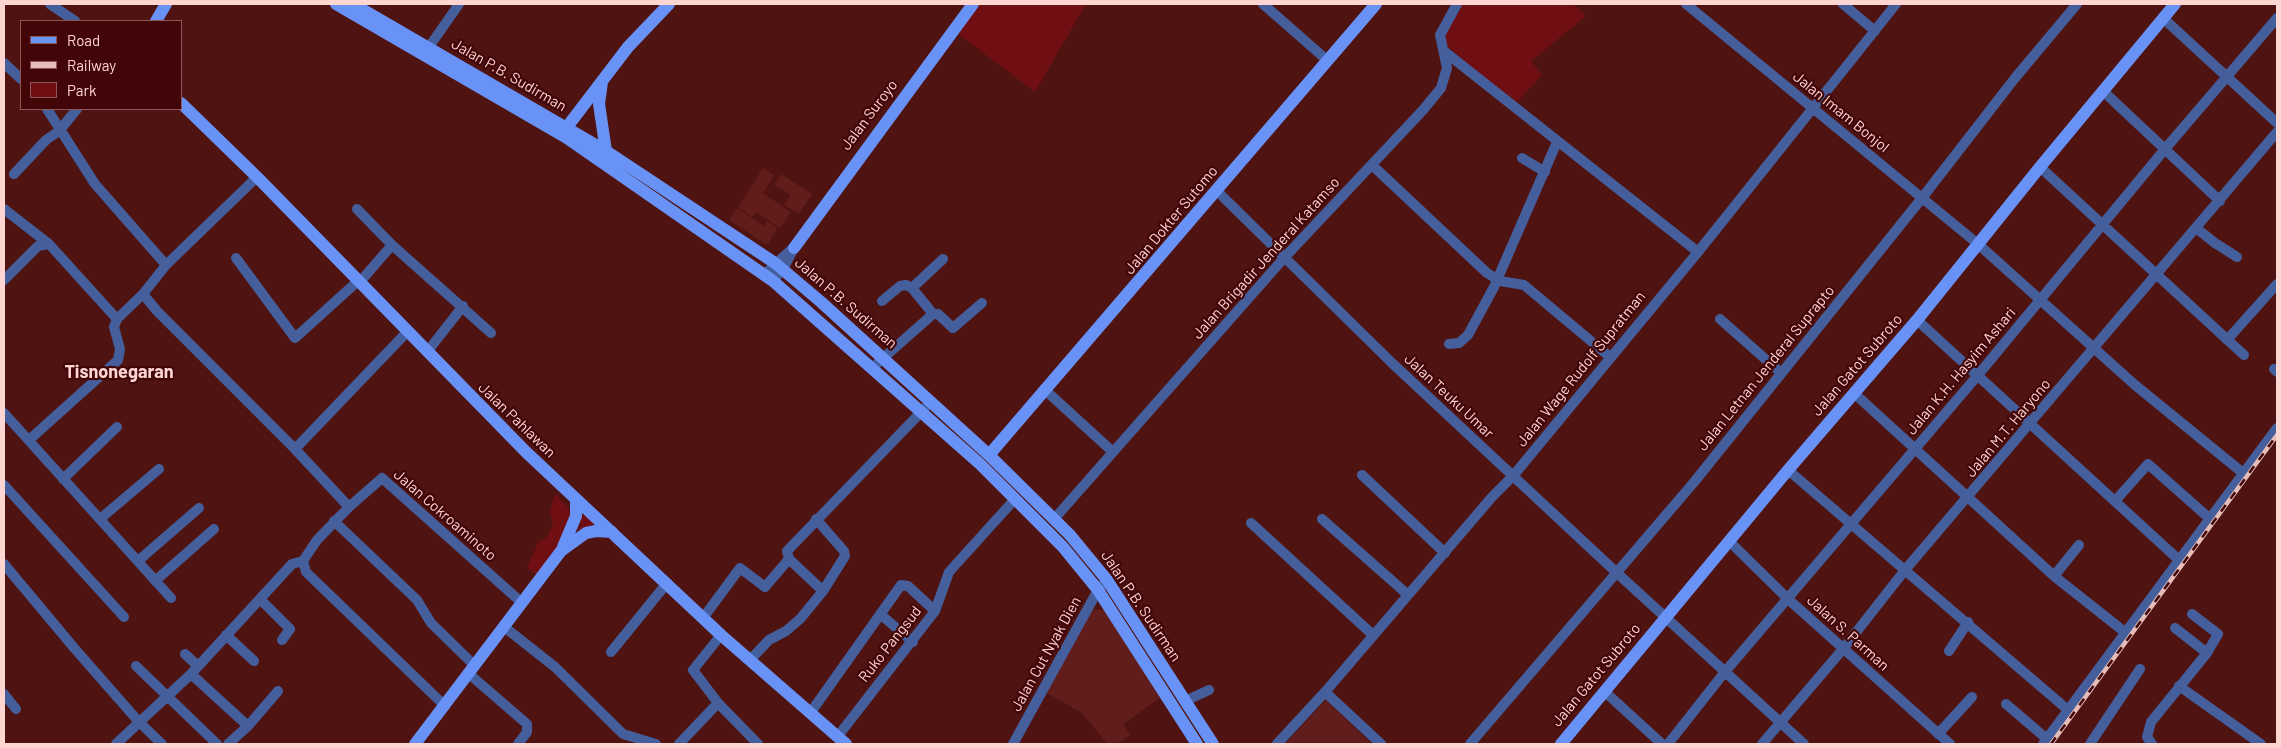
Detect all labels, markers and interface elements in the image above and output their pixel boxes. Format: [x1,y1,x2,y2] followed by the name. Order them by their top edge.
[20,20,182,110] legend
[67,31,100,49] text: Road
[448,35,570,115] street label: Jalan P.B. Sudirman
[67,56,116,74] text: Railway
[1789,68,1893,156] street label: Jalan Imam Bonjol
[837,76,901,154] street label: Jalan Suroyo
[67,81,96,99] text: Park
[1120,162,1222,278] street label: Jalan Dokter Sutomo
[1189,173,1343,343] street label: Jalan Brigadir Jenderal Katamso
[791,254,901,352] street label: Jalan P.B. Sudirman
[1694,282,1838,454] street label: Jalan Letnan Jenderal Suprapto
[1513,288,1649,450] street label: Jalan Wage Rudolf Supratman
[1903,304,2019,438] street label: Jalan K.H. Hasyim Ashari
[1808,310,1906,420] street label: Jalan Gatot Subroto
[1401,350,1497,442] street label: Jalan Teuku Umar
[64,361,174,383] district label: Tisnonegaran
[1962,375,2054,481] street label: Jalan M.T. Haryono
[475,379,559,461] street label: Jalan Pahlawan
[390,465,500,565] street label: Jalan Cokroaminoto
[1097,547,1185,665] street label: Jalan P.B. Sudirman
[1803,591,1893,675] street label: Jalan S. Parman
[1007,593,1085,715] street label: Jalan Cut Nyak Dien
[855,602,925,686] street label: Ruko Pangsud
[1548,620,1644,730] street label: Jalan Gatot Subroto

